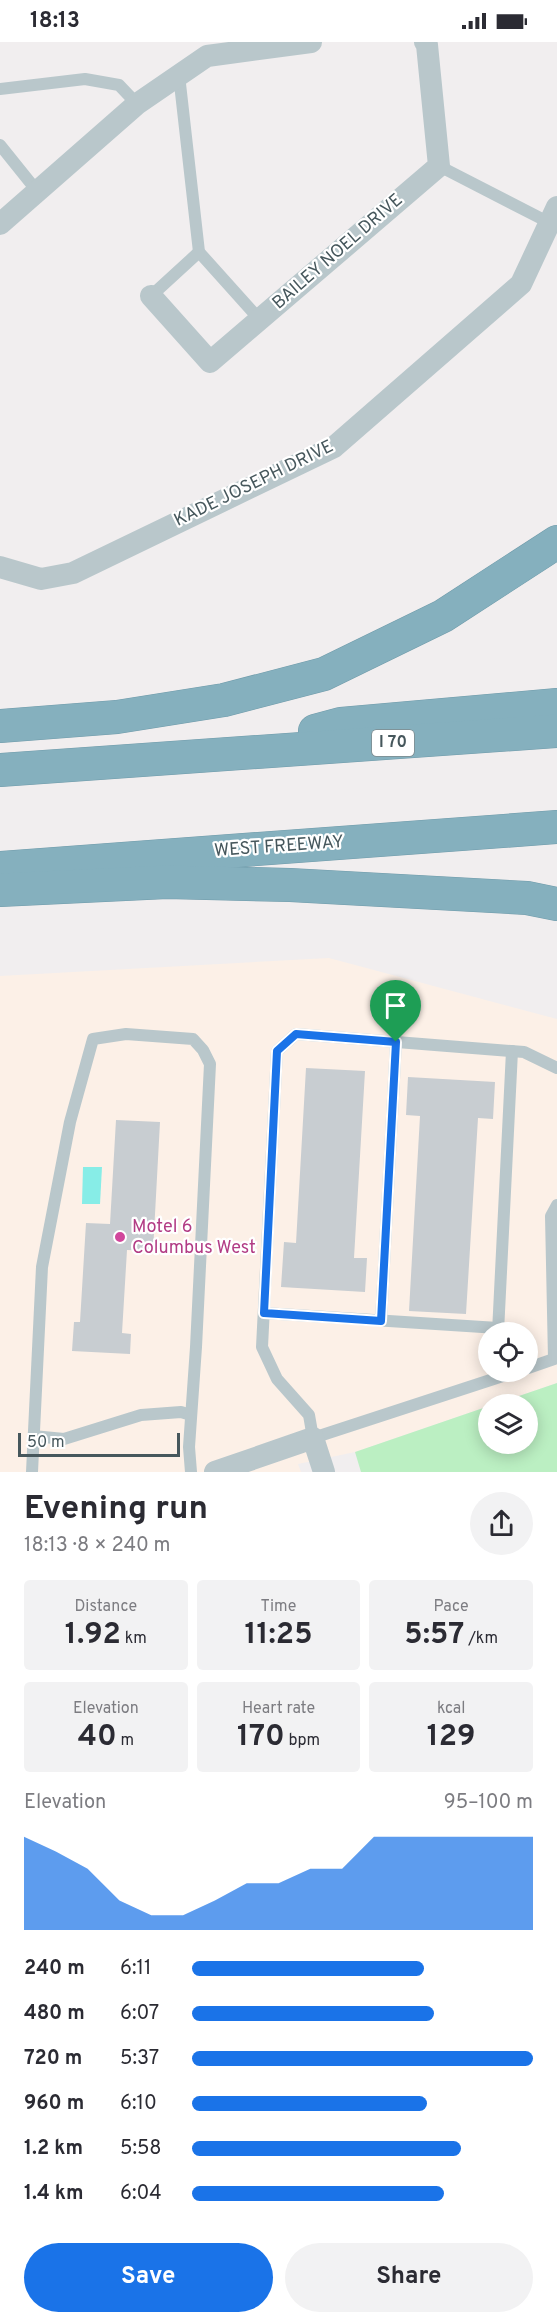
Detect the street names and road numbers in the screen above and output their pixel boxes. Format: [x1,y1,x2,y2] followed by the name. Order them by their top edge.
[268,189,408,315] street label: BAILEY NOEL DRIVE
[170,435,338,533] street label: KADE JOSEPH DRIVE
[372,730,414,756] road number: I 70
[213,831,345,863] street label: WEST FREEWAY

